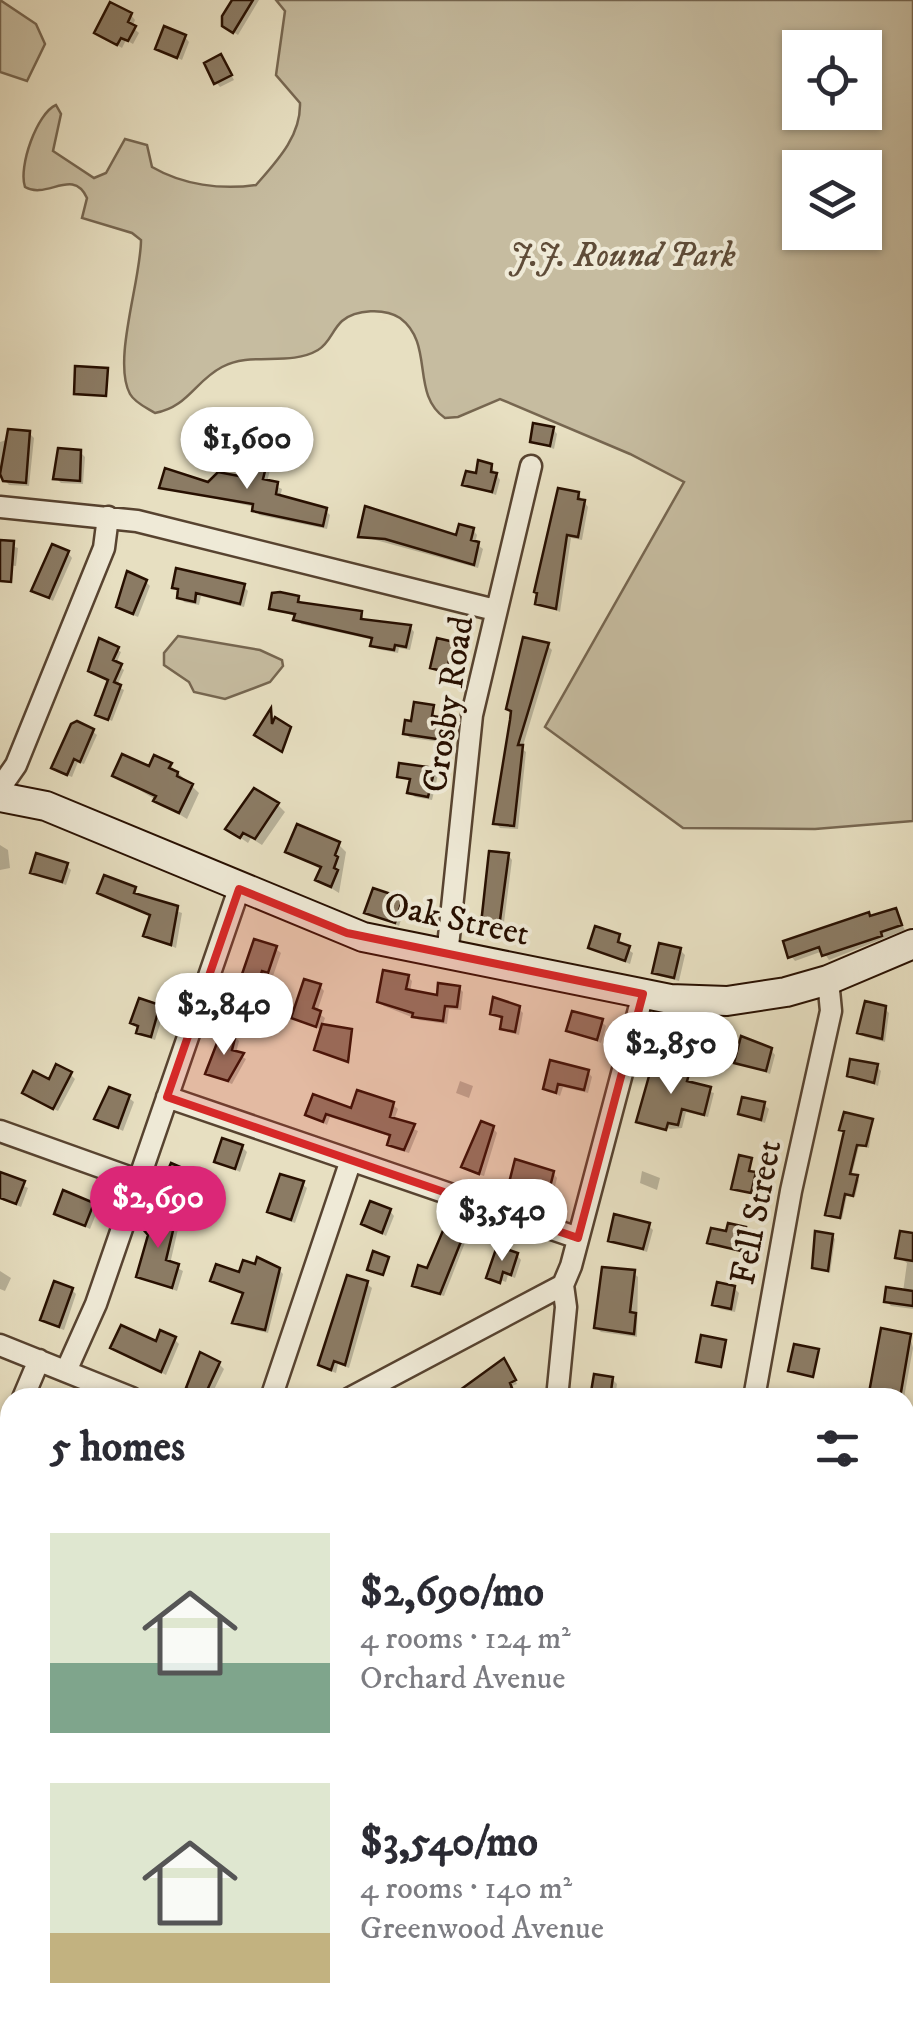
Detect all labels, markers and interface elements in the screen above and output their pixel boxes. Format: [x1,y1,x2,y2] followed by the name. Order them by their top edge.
[782,30,882,250] map controls
[782,30,882,130] button: locate
[782,150,882,250] button: layers
[508,234,736,278] park label: J.J. Round Park
[166,407,328,492] pin: $1,600
[203,419,291,459] text: $1,600
[413,613,485,796] street label: Crosby Road
[380,883,533,957] street label: Oak Street
[143,973,305,1058] pin: $2,840
[177,985,271,1025] text: $2,840
[590,1012,752,1097] pin: $2,850
[625,1024,717,1064] text: $2,850
[721,1136,793,1288] street label: Fell Street
[77,1166,239,1251] pin: $2,690
[112,1178,204,1218] text: $2,690
[421,1179,583,1264] pin: $3,540
[458,1191,546,1231] text: $3,540
[810,1421,865,1476] icon: filters
[50,1422,185,1474] text: 5 homes
[360,1567,544,1619] text: $2,690/mo
[130,1573,250,1693] icon: home
[360,1619,571,1659] text: 4 rooms · 124 m²
[360,1659,566,1699] text: Orchard Avenue
[360,1817,538,1869] text: $3,540/mo
[130,1823,250,1943] icon: home
[360,1869,572,1909] text: 4 rooms · 140 m²
[360,1909,604,1949] text: Greenwood Avenue

